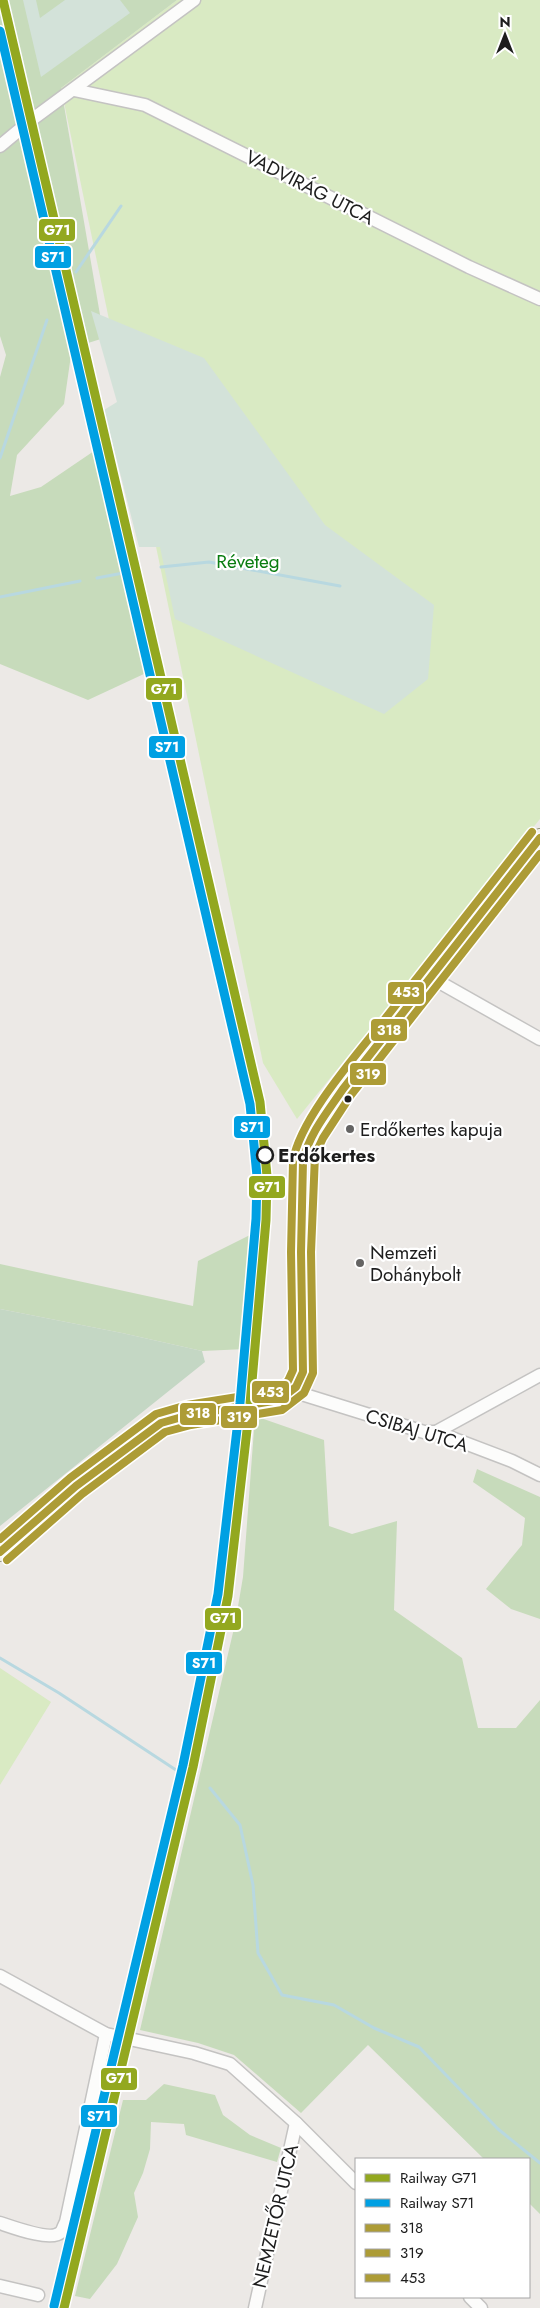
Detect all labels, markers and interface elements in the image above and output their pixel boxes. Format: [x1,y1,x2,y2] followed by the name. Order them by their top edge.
[480,10,530,60] north arrow
[499,12,511,32] text: N
[241,143,379,232] street label: VADVIRÁG UTCA
[38,218,76,242] line badge: G71
[44,220,70,240] text: G71
[34,245,72,269] line badge: S71
[41,247,65,267] text: S71
[216,548,280,575] park label: Réveteg
[145,677,183,701] line badge: G71
[151,679,177,699] text: G71
[148,735,186,759] line badge: S71
[155,737,179,757] text: S71
[387,981,425,1005] line badge: 453
[392,982,420,1002] text: 453
[370,1018,408,1042] line badge: 318
[377,1020,402,1040] text: 318
[349,1062,387,1086] line badge: 319
[355,1064,381,1084] text: 319
[343,1094,353,1104] unlabelled marker
[233,1115,271,1139] line badge: S71
[360,1116,502,1143] place label: Erdőkertes kapuja
[240,1117,264,1137] text: S71
[344,1123,356,1135] marker: Erdőkertes kapuja
[278,1142,376,1169] place label: Erdőkertes
[256,1146,274,1164] marker: Erdőkertes
[248,1175,286,1199] line badge: G71
[254,1177,280,1197] text: G71
[370,1239,461,1288] place label: Nemzeti Dohánybolt
[354,1257,366,1269] marker: Nemzeti Dohánybolt
[251,1380,290,1404] line badge: 453
[256,1382,284,1402] text: 453
[179,1402,217,1426] line badge: 318
[362,1402,472,1459] street label: CSIBAJ UTCA
[186,1403,211,1423] text: 318
[220,1405,258,1429] line badge: 319
[226,1407,252,1427] text: 319
[204,1607,242,1631] line badge: G71
[210,1608,236,1628] text: G71
[185,1651,223,1675] line badge: S71
[192,1653,216,1673] text: S71
[100,2067,138,2091] line badge: G71
[106,2068,132,2088] text: G71
[80,2104,118,2128] line badge: S71
[87,2106,111,2126] text: S71
[246,2141,305,2291] street label: NEMZETŐR UTCA
[355,2158,530,2298] legend
[400,2167,477,2189] text: Railway G71
[400,2192,474,2214] text: Railway S71
[400,2217,423,2239] text: 318
[400,2242,424,2264] text: 319
[400,2267,425,2289] text: 453

